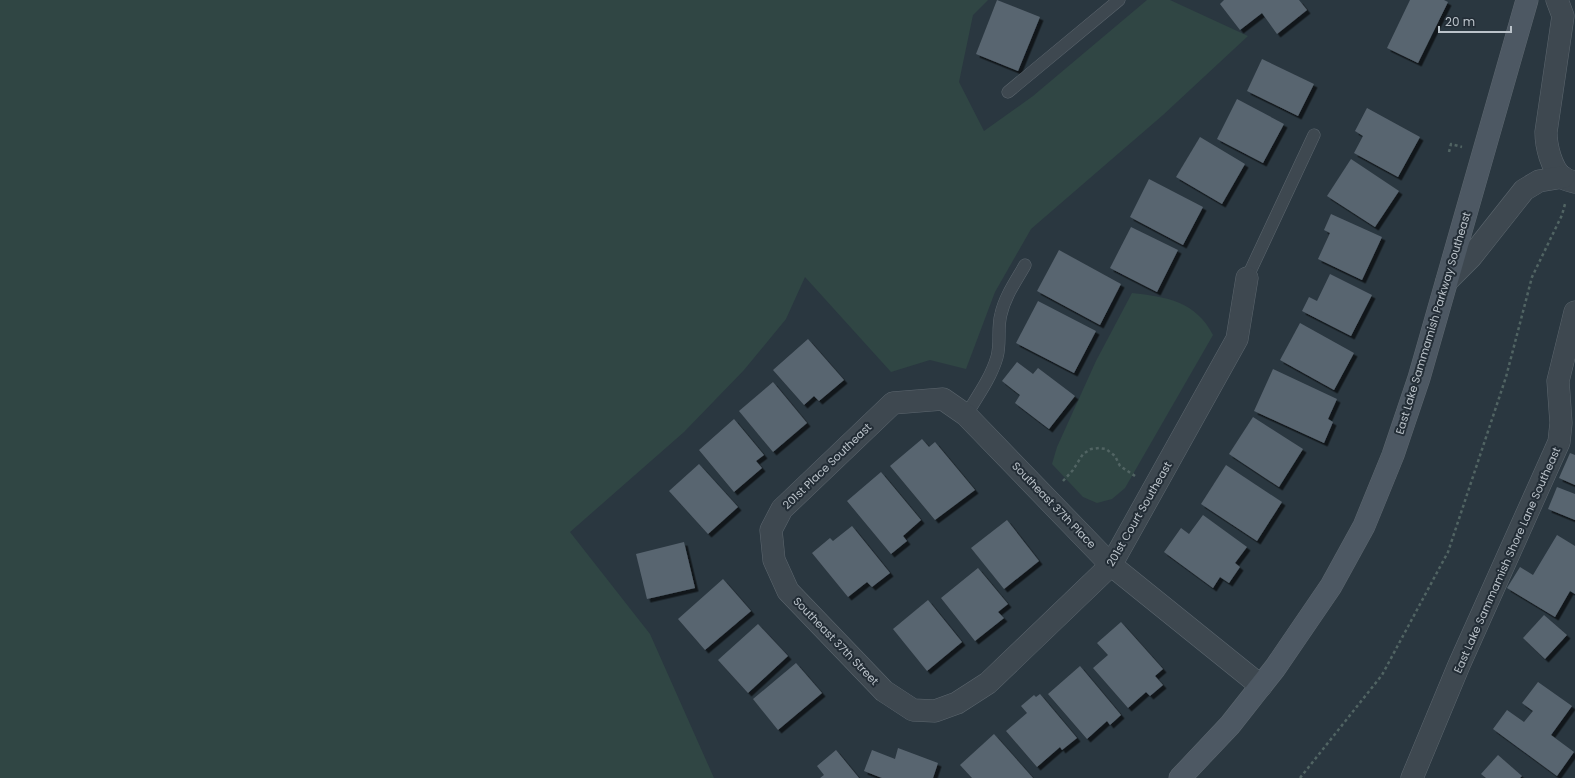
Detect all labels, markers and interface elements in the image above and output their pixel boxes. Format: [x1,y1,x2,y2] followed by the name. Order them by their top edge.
[1439,8,1511,34] scale bar
[1445,13,1475,30] text: 20 m
[1391,210,1475,436] street label: East Lake Sammamish Parkway Southeast
[779,419,875,513] street label: 201st Place Southeast
[1450,444,1564,676] street label: East Lake Sammamish Shore Lane Southeast
[1008,458,1100,552] street label: Southeast 37th Place
[1102,459,1176,569] street label: 201st Court Southeast
[790,593,882,689] street label: Southeast 37th Street

